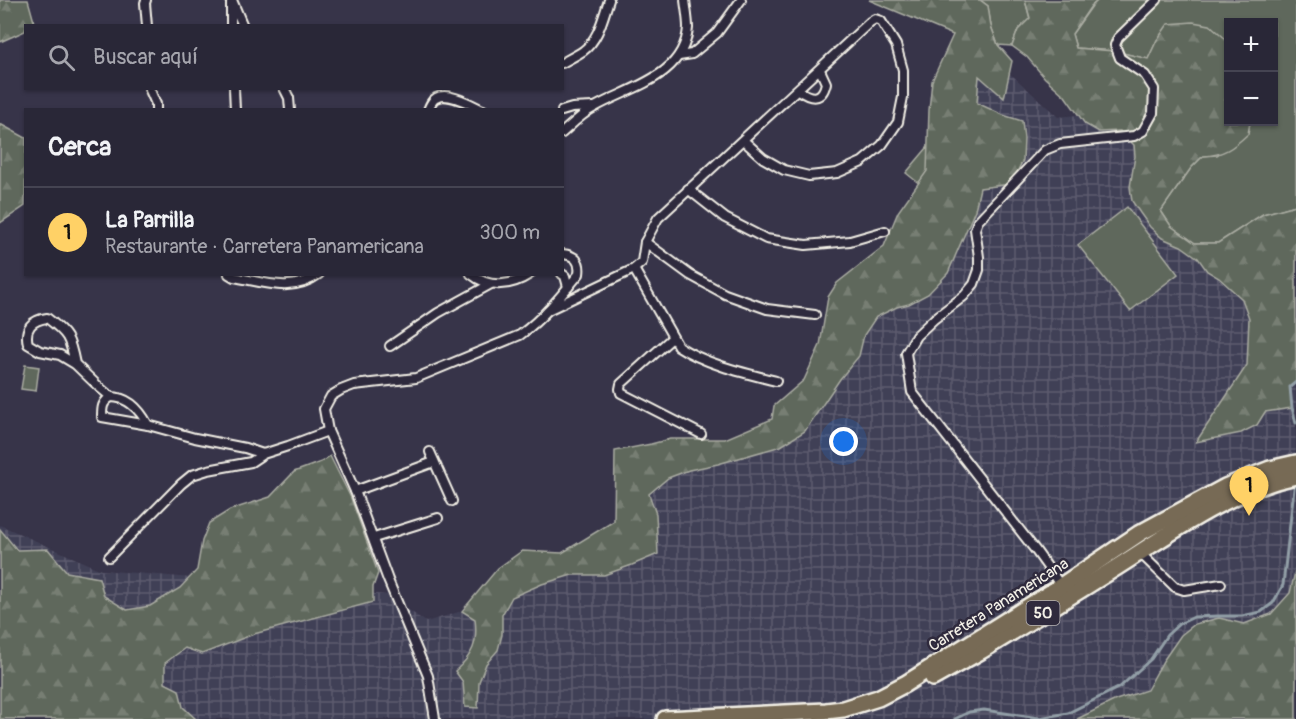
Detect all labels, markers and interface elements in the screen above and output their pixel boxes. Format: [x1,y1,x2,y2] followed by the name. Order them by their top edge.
[1224,18,1278,126] map controls
[1224,18,1278,72] button: +
[24,24,564,90] search box
[45,41,78,74] icon: search
[93,43,198,71] text: Buscar aquí
[1224,72,1278,126] button: −
[48,131,111,163] text: Cerca
[105,206,194,234] text: La Parrilla
[64,220,71,245] text: 1
[479,220,540,245] text: 300 m
[105,234,424,259] text: Restaurante · Carretera Panamericana
[829,427,858,456] your location
[1230,466,1268,516] pin: 1
[925,554,1072,656] street label: Carretera Panamericana
[1026,601,1060,625] road number: 50

